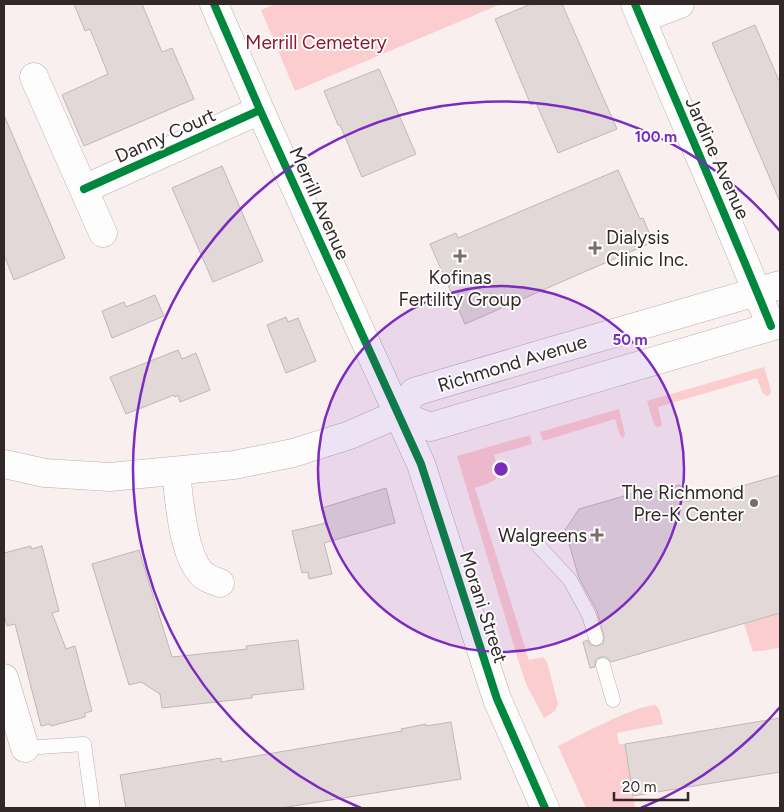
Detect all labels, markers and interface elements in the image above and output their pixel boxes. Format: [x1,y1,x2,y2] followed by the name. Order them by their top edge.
[245,31,387,54] park label: Merrill Cemetery
[680,94,755,223] street label: Jardine Avenue
[111,103,219,168] street label: Danny Court
[635,128,677,146] text: 100 m
[284,143,355,263] street label: Merrill Avenue
[606,226,688,271] place label: Dialysis Clinic Inc.
[588,241,602,255] marker: Dialysis Clinic Inc.
[453,249,467,263] marker: Kofinas Fertility Group
[399,266,521,311] place label: Kofinas Fertility Group
[435,330,590,397] street label: Richmond Avenue
[612,331,648,349] text: 50 m
[492,460,510,478] centre of rings
[622,481,745,526] place label: The Richmond Pre-K Center
[748,497,760,509] marker: The Richmond Pre-K Center
[498,524,587,547] place label: Walgreens
[591,529,603,541] marker: Walgreens
[455,548,512,666] street label: Morani Street
[614,770,688,802] scale bar
[622,778,656,796] text: 20 m

